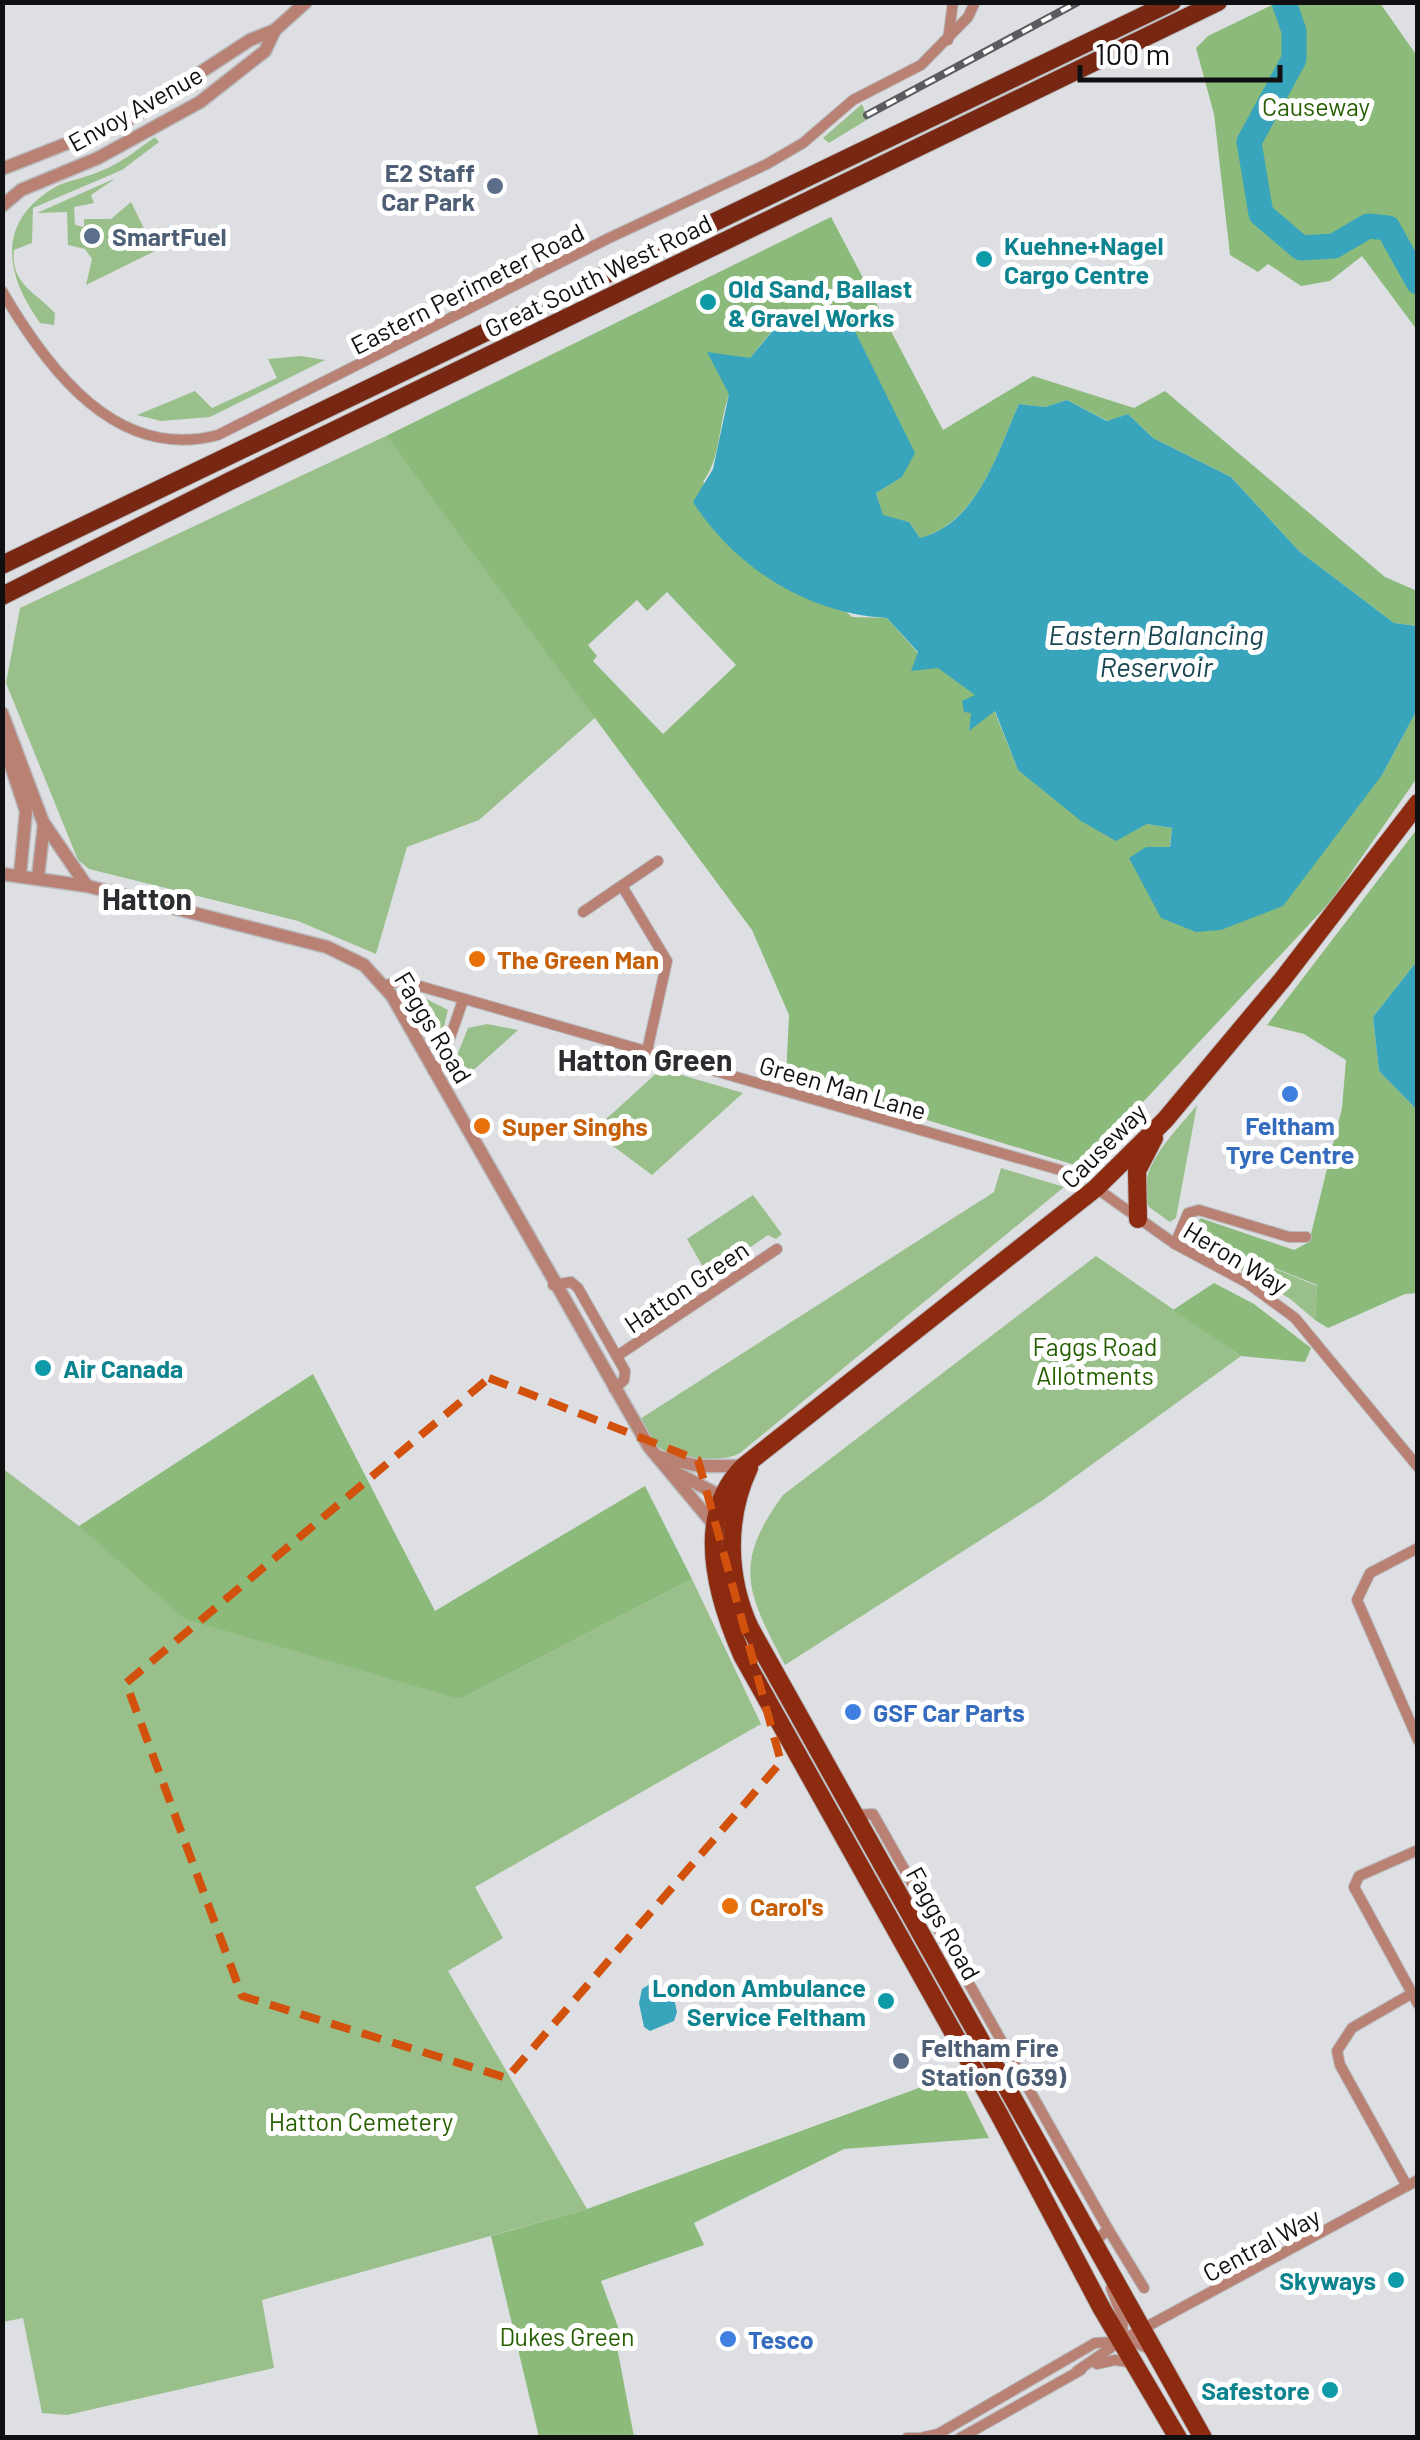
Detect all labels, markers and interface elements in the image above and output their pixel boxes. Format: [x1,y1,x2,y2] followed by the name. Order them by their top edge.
[1080,20,1280,82] scale bar
[1095,35,1170,71] text: 100 m
[63,59,207,157] street label: Envoy Avenue
[1262,91,1370,121] park label: Causeway
[381,157,475,216] place label: E2 Staff Car Park
[484,175,506,197] marker: E2 Staff Car Park
[480,207,716,343] street label: Great South West Road
[345,216,589,360] street label: Eastern Perimeter Road
[112,221,227,251] place label: SmartFuel
[81,225,103,247] marker: SmartFuel
[1004,230,1163,289] place label: Kuehne+Nagel Cargo Centre
[973,248,995,270] marker: Kuehne+Nagel Cargo Centre
[728,273,912,332] place label: Old Sand, Ballast & Gravel Works
[697,291,719,313] marker: Old Sand, Ballast & Gravel Works
[1048,617,1264,683] water label: Eastern Balancing Reservoir
[102,880,192,916] district label: Hatton
[497,944,659,974] place label: The Green Man
[466,948,488,970] marker: The Green Man
[389,966,479,1088] street label: Faggs Road
[558,1041,732,1077] district label: Hatton Green
[756,1049,930,1125] street label: Green Man Lane
[1279,1083,1301,1105] marker: Feltham Tyre Centre
[1054,1096,1152,1194] street label: Causeway
[1226,1110,1354,1169] place label: Feltham Tyre Centre
[502,1111,648,1141] place label: Super Singhs
[471,1115,493,1137] marker: Super Singhs
[1179,1214,1293,1300] street label: Heron Way
[618,1233,754,1339] street label: Hatton Green
[1032,1331,1158,1390] park label: Faggs Road Allotments
[63,1353,183,1383] place label: Air Canada
[32,1357,54,1379] marker: Air Canada
[873,1697,1025,1727] place label: GSF Car Parts
[842,1701,864,1723] marker: GSF Car Parts
[901,1861,987,1985] street label: Faggs Road
[750,1891,824,1921] place label: Carol's
[719,1895,741,1917] marker: Carol's
[652,1972,866,2031] place label: London Ambulance Service Feltham
[875,1990,897,2012] marker: London Ambulance Service Feltham
[921,2032,1067,2091] place label: Feltham Fire Station (G39)
[890,2050,912,2072] marker: Feltham Fire Station (G39)
[269,2106,453,2136] park label: Hatton Cemetery
[1197,2201,1325,2287] street label: Central Way
[1279,2265,1376,2295] place label: Skyways
[1385,2269,1407,2291] marker: Skyways
[499,2321,635,2351] park label: Dukes Green
[748,2324,814,2354] place label: Tesco
[717,2328,739,2350] marker: Tesco
[1201,2375,1310,2405] place label: Safestore
[1319,2379,1341,2401] marker: Safestore

